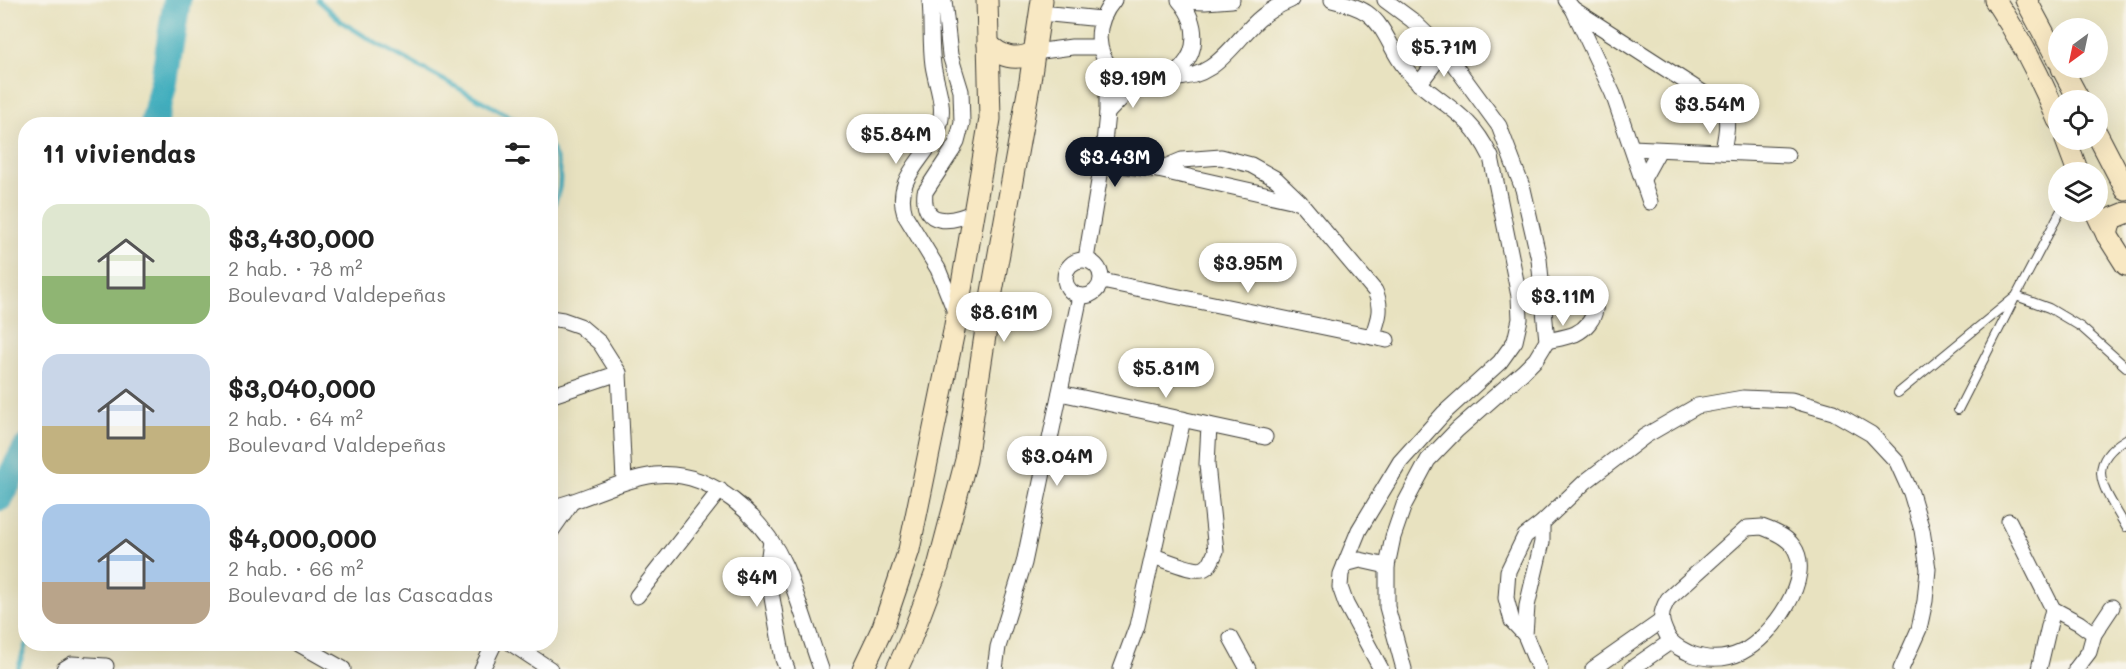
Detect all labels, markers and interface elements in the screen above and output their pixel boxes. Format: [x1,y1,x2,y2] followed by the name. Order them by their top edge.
[2048,18,2108,78] north arrow
[2048,18,2108,222] map controls
[1395,27,1493,78] pin: $5.71M
[1411,33,1477,59] text: $5.71M
[1084,58,1182,109] pin: $9.19M
[1099,64,1167,90] text: $9.19M
[1661,84,1759,135] pin: $3.54M
[1674,90,1746,116] text: $3.54M
[2048,90,2108,150] button: locate
[847,114,945,165] pin: $5.84M
[860,120,932,146] text: $5.84M
[42,136,196,170] text: 11 viviendas
[501,137,534,170] icon: filters
[1066,137,1164,188] pin: $3.43M
[1079,143,1151,169] text: $3.43M
[2048,162,2108,222] button: layers
[228,221,375,255] text: $3,430,000
[90,228,162,300] icon: home
[1199,243,1297,294] pin: $3.95M
[1213,249,1283,275] text: $3.95M
[228,255,363,281] text: 2 hab. · 78 m²
[1514,276,1612,327] pin: $3.11M
[228,281,446,307] text: Boulevard Valdepeñas
[1531,282,1595,308] text: $3.11M
[955,292,1053,343] pin: $8.61M
[970,298,1038,324] text: $8.61M
[1117,348,1215,399] pin: $5.81M
[1132,354,1200,380] text: $5.81M
[228,371,376,405] text: $3,040,000
[90,378,162,450] icon: home
[228,405,363,431] text: 2 hab. · 64 m²
[228,431,446,457] text: Boulevard Valdepeñas
[1008,436,1106,487] pin: $3.04M
[1021,442,1093,468] text: $3.04M
[228,521,377,555] text: $4,000,000
[90,528,162,600] icon: home
[228,555,364,581] text: 2 hab. · 66 m²
[728,557,786,608] pin: $4M
[736,563,778,589] text: $4M
[228,581,493,607] text: Boulevard de las Cascadas

